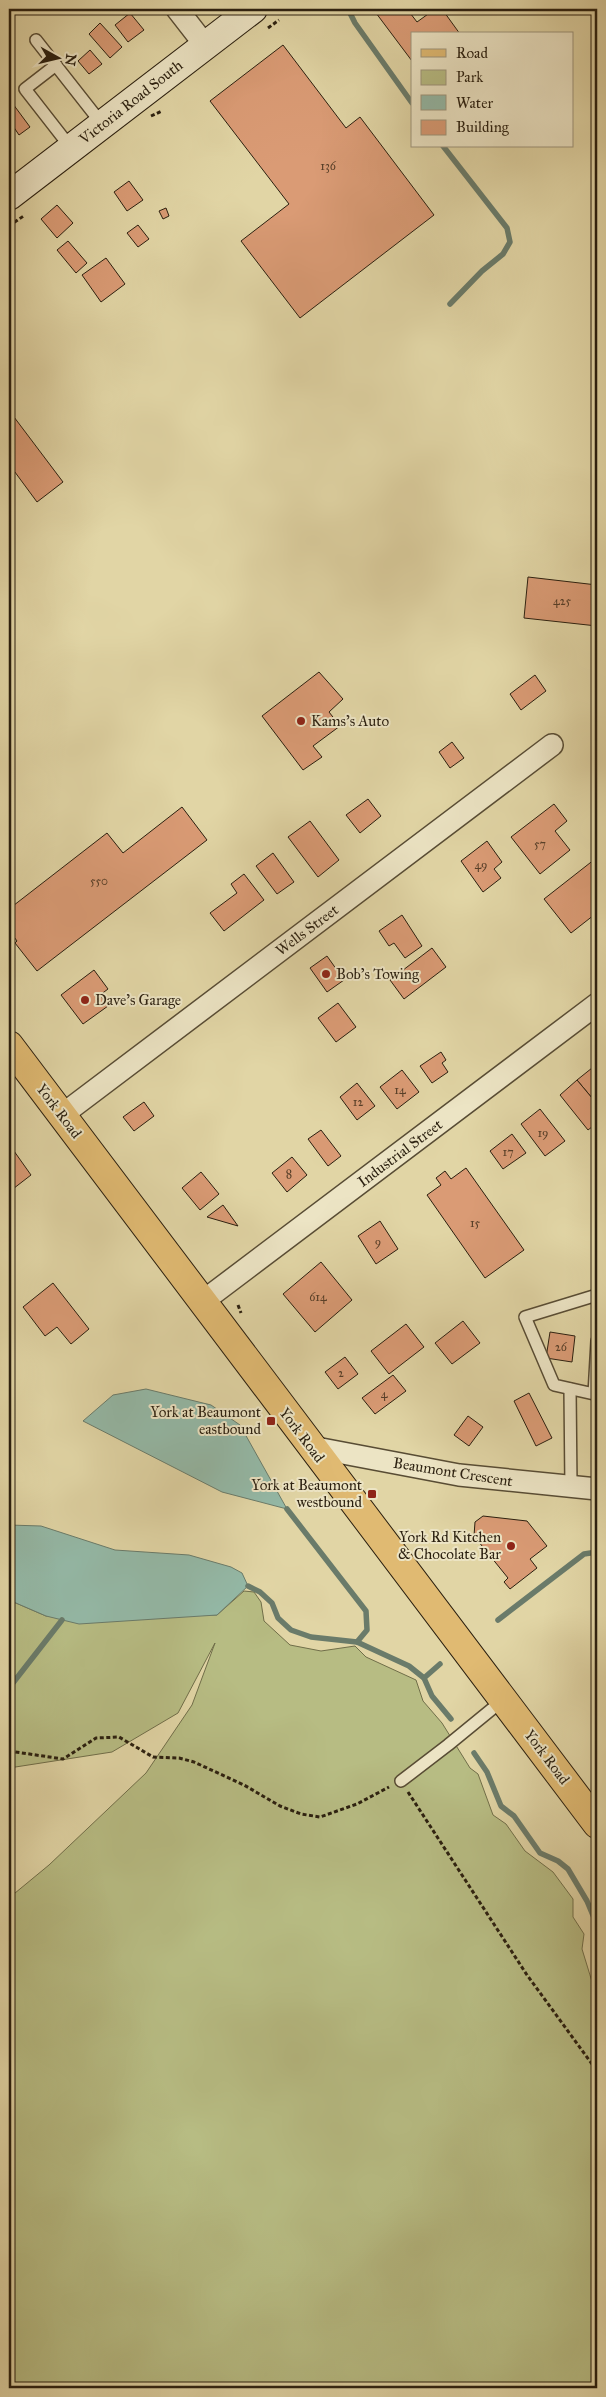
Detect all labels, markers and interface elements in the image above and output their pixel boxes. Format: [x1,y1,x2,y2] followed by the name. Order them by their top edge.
[32,32,82,82] north arrow
[411,32,574,148] legend
[456,44,488,62] text: Road
[61,53,80,67] text: N
[75,56,187,149] street label: Victoria Road South
[456,68,483,86] text: Park
[456,94,493,112] text: Water
[456,118,510,136] text: Building
[320,159,337,173] house number: 136
[553,594,571,608] house number: 425
[311,712,390,730] place label: Kams's Auto
[295,715,307,727] marker: Kams's Auto
[534,837,546,851] house number: 57
[474,858,488,872] house number: 49
[90,874,108,888] house number: 550
[272,900,342,959] street label: Wells Street
[336,965,420,983] place label: Bob's Towing
[320,968,332,980] marker: Bob's Towing
[95,991,181,1009] place label: Dave's Garage
[79,994,91,1006] marker: Dave's Garage
[33,1080,86,1142] street label: York Road
[394,1083,406,1097] house number: 14
[353,1095,363,1109] house number: 12
[354,1115,446,1191] street label: Industrial Street
[537,1126,549,1140] house number: 19
[502,1145,514,1159] house number: 17
[286,1167,292,1181] house number: 8
[470,1216,481,1230] house number: 15
[375,1235,381,1249] house number: 9
[309,1290,327,1304] house number: 614
[555,1340,568,1354] house number: 26
[338,1366,344,1380] house number: 2
[381,1387,388,1401] house number: 4
[150,1403,262,1438] place label: York at Beaumont eastbound
[276,1404,329,1466] street label: York Road
[265,1415,277,1427] marker: York at Beaumont eastbound
[392,1454,515,1490] street label: Beaumont Crescent
[251,1476,363,1511] place label: York at Beaumont westbound
[366,1488,378,1500] marker: York at Beaumont westbound
[398,1528,501,1563] place label: York Rd Kitchen & Chocolate Bar
[505,1540,517,1552] marker: York Rd Kitchen & Chocolate Bar
[521,1726,574,1788] street label: York Road

